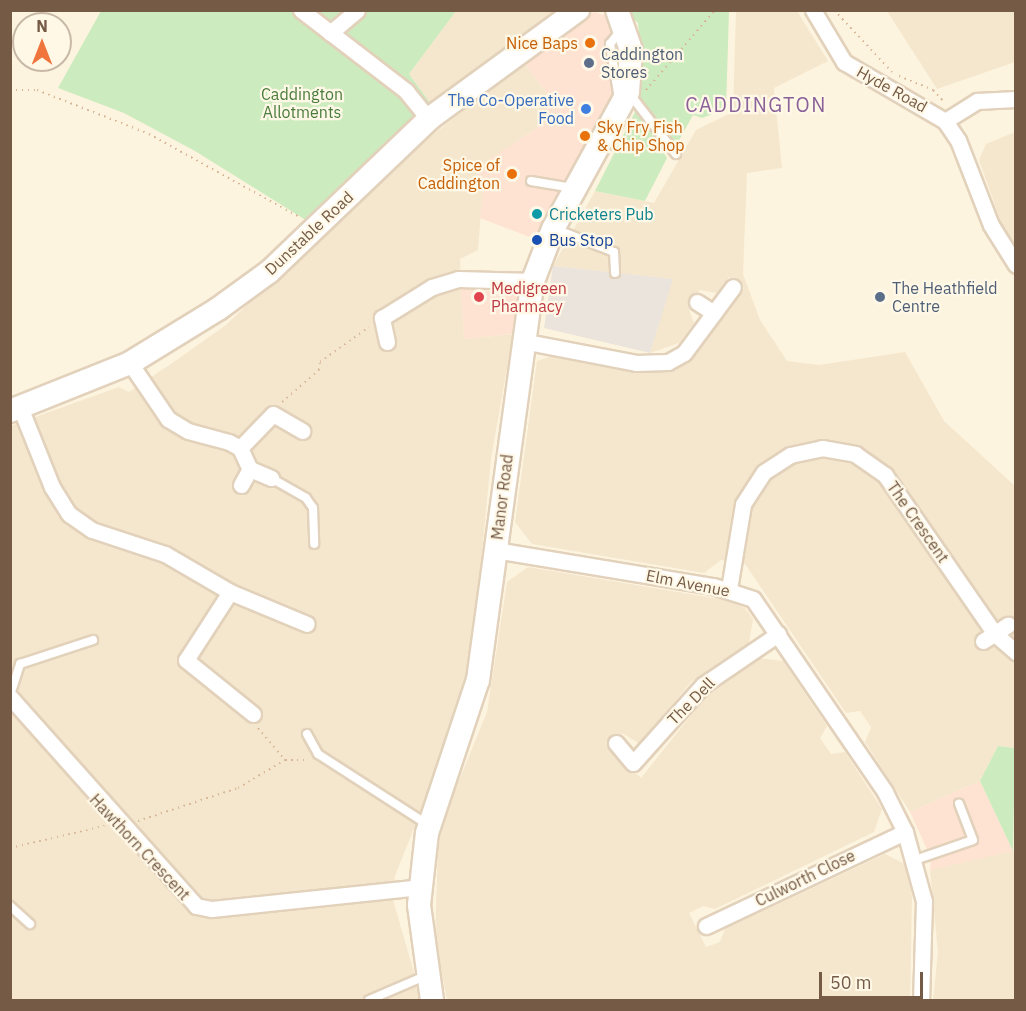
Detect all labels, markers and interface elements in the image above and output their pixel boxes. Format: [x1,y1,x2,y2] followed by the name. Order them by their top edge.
[12,12,72,72] north arrow
[36,16,48,36] text: N
[506,33,578,53] place label: Nice Baps
[583,36,597,50] marker: Nice Baps
[601,44,683,82] place label: Caddington Stores
[582,56,596,70] marker: Caddington Stores
[853,62,931,116] street label: Hyde Road
[261,84,343,122] park label: Caddington Allotments
[448,90,574,128] place label: The Co-Operative Food
[685,92,827,116] district label: CADDINGTON
[579,102,593,116] marker: The Co-Operative Food
[597,117,685,155] place label: Sky Fry Fish & Chip Shop
[578,129,592,143] marker: Sky Fry Fish & Chip Shop
[418,155,500,193] place label: Spice of Caddington
[505,167,519,181] marker: Spice of Caddington
[261,187,357,279] street label: Dunstable Road
[549,204,654,224] place label: Cricketers Pub
[530,207,544,221] marker: Cricketers Pub
[549,230,613,250] place label: Bus Stop
[530,233,544,247] marker: Bus Stop
[491,278,567,316] place label: Medigreen Pharmacy
[892,278,998,316] place label: The Heathfield Centre
[472,290,486,304] marker: Medigreen Pharmacy
[873,290,887,304] marker: The Heathfield Centre
[487,453,517,541] street label: Manor Road
[883,478,953,566] street label: The Crescent
[645,565,731,601] street label: Elm Avenue
[663,673,719,729] street label: The Dell
[86,790,194,904] street label: Hawthorn Crescent
[752,846,858,910] street label: Culworth Close
[822,960,926,998] scale bar
[830,971,872,994] text: 50 m

